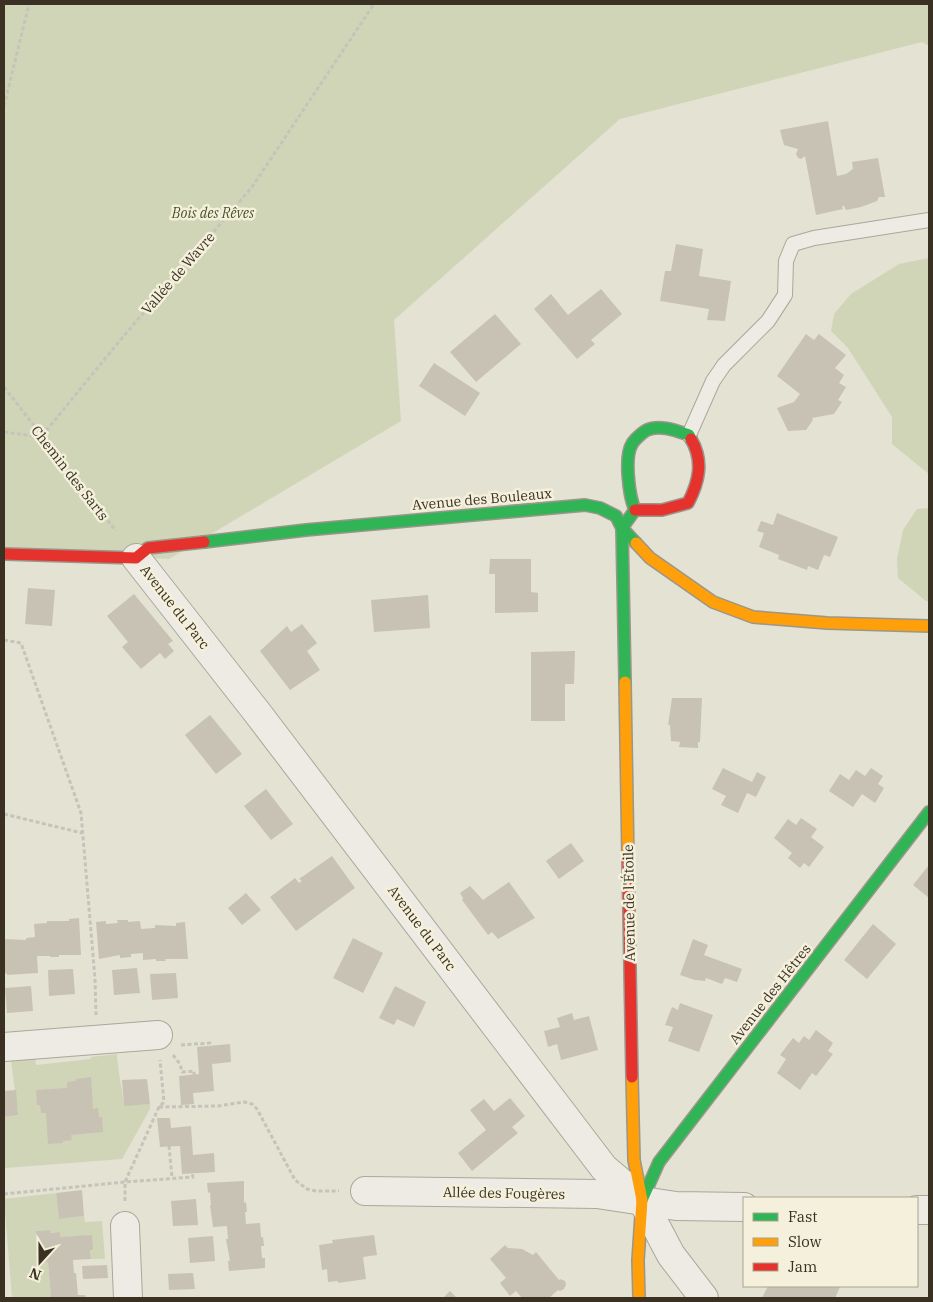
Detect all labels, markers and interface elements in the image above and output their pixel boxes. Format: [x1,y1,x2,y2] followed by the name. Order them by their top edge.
[171,204,255,222] park label: Bois des Rêves
[137,228,219,318] street label: Vallée de Wavre
[27,422,113,524] street label: Chemin des Sarts
[411,484,553,514] street label: Avenue des Bouleaux
[136,561,214,653] street label: Avenue du Parc
[618,844,639,962] street label: Avenue de l'Étoile
[384,882,460,974] street label: Avenue du Parc
[725,940,815,1048] street label: Avenue des Hêtres
[443,1183,566,1203] street label: Allée des Fougères
[743,1197,918,1287] legend
[788,1207,818,1226] text: Fast
[788,1232,822,1251] text: Slow
[15,1237,65,1287] north arrow
[788,1257,817,1276] text: Jam
[27,1264,44,1285] text: N

